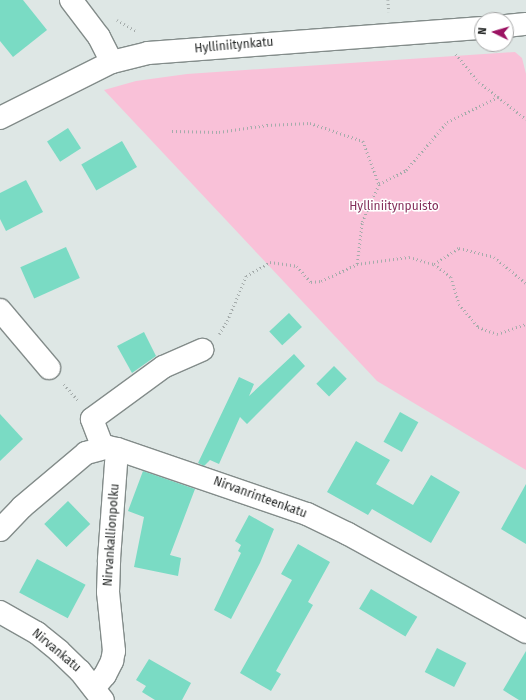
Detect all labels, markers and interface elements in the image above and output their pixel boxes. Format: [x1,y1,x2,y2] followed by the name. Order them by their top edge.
[474,12,514,52] north arrow
[476,27,489,35] text: N
[194,35,274,57] street label: Hylliniitynkatu
[349,200,439,214] park label: Hylliniitynpuisto
[211,474,309,522] street label: Nirvanrinteenkatu
[101,483,123,587] street label: Nirvankallionpolku
[29,626,83,676] street label: Nirvankatu

